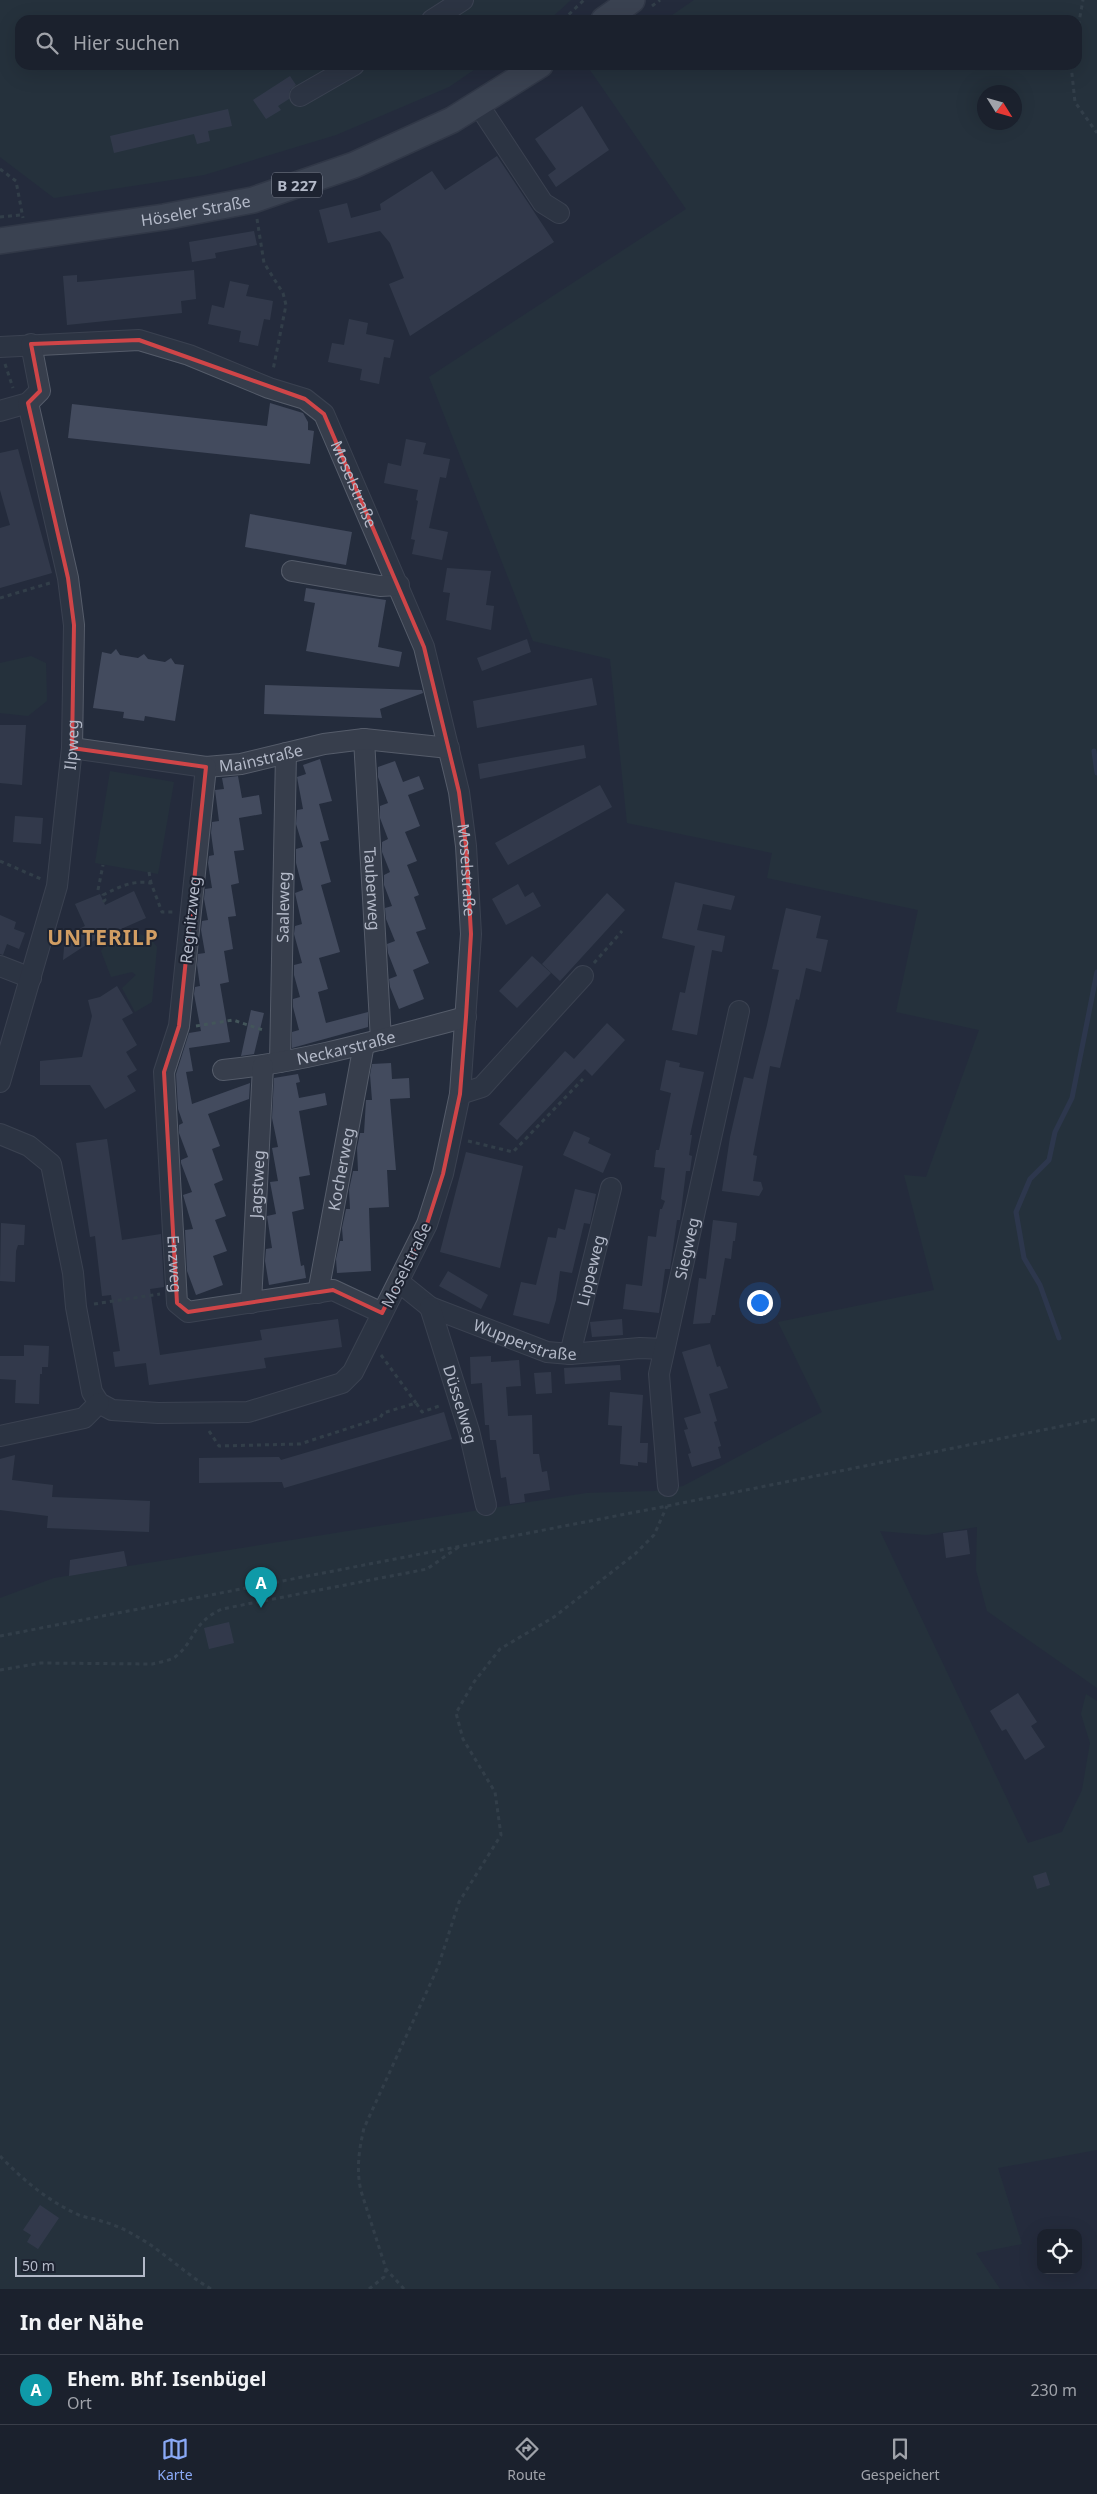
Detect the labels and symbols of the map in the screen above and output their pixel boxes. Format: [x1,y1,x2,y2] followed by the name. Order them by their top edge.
[977,85,1022,130] north arrow
[272,172,322,198] road number: B 227
[139,190,252,231] street label: Höseler Straße
[326,437,382,531] street label: Moselstraße
[59,719,83,771] street label: Ilpweg
[218,738,305,777] street label: Mainstraße
[452,822,481,917] street label: Moselstraße
[359,846,386,931] street label: Tauberweg
[271,871,295,943] street label: Saaleweg
[174,875,206,965] street label: Regnitzweg
[47,923,159,951] district label: UNTERILP
[295,1025,398,1070] street label: Neckarstraße
[322,1126,359,1213] street label: Kocherweg
[244,1150,270,1221] street label: Jagstweg
[669,1215,704,1282] street label: Siegweg
[376,1218,436,1312] street label: Moselstraße
[571,1233,610,1308] street label: Lippeweg
[162,1234,187,1293] street label: Enzweg
[747,1290,773,1316] your location
[470,1314,578,1365] street label: Wupperstraße
[438,1362,483,1446] street label: Düsselweg
[245,1567,277,1608] pin: A
[15,2254,145,2277] scale bar

